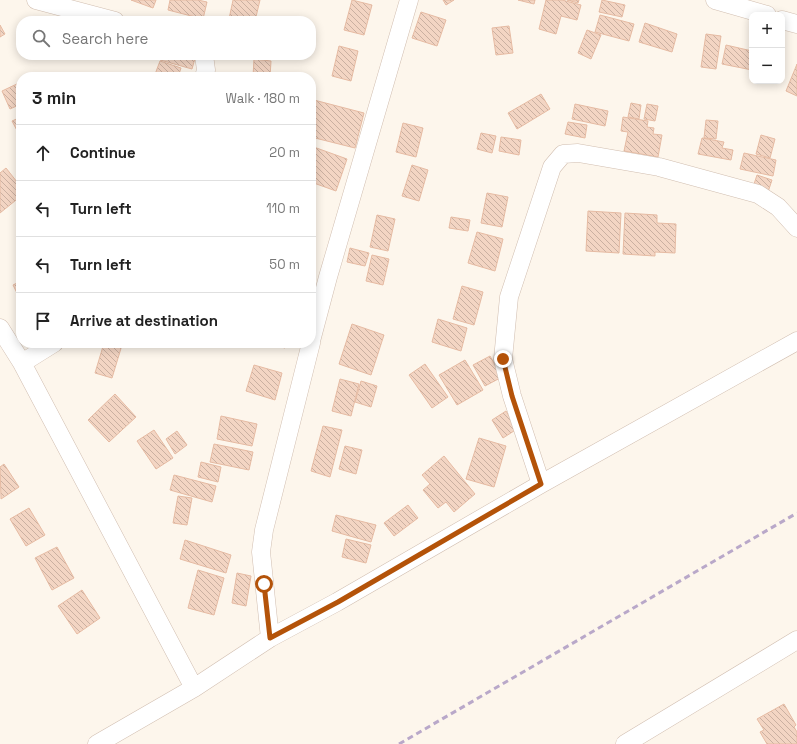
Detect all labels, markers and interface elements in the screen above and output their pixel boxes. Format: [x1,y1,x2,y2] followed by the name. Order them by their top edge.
[749,12,785,84] map controls
[749,12,785,48] button: +
[16,16,316,60] search box
[30,27,52,49] icon: search
[62,29,148,48] text: Search here
[749,48,785,84] button: −
[32,87,76,109] text: 3 min
[226,90,300,107] text: Walk · 180 m
[32,142,54,164] icon: ahead
[70,143,136,162] text: Continue
[269,144,300,161] text: 20 m
[32,198,54,220] icon: left
[70,199,132,218] text: Turn left
[266,200,300,217] text: 110 m
[32,254,54,276] icon: left
[70,255,132,274] text: Turn left
[269,256,300,273] text: 50 m
[32,310,54,332] icon: arrive
[70,311,218,330] text: Arrive at destination
[494,350,512,368] route end
[255,575,273,593] route start

